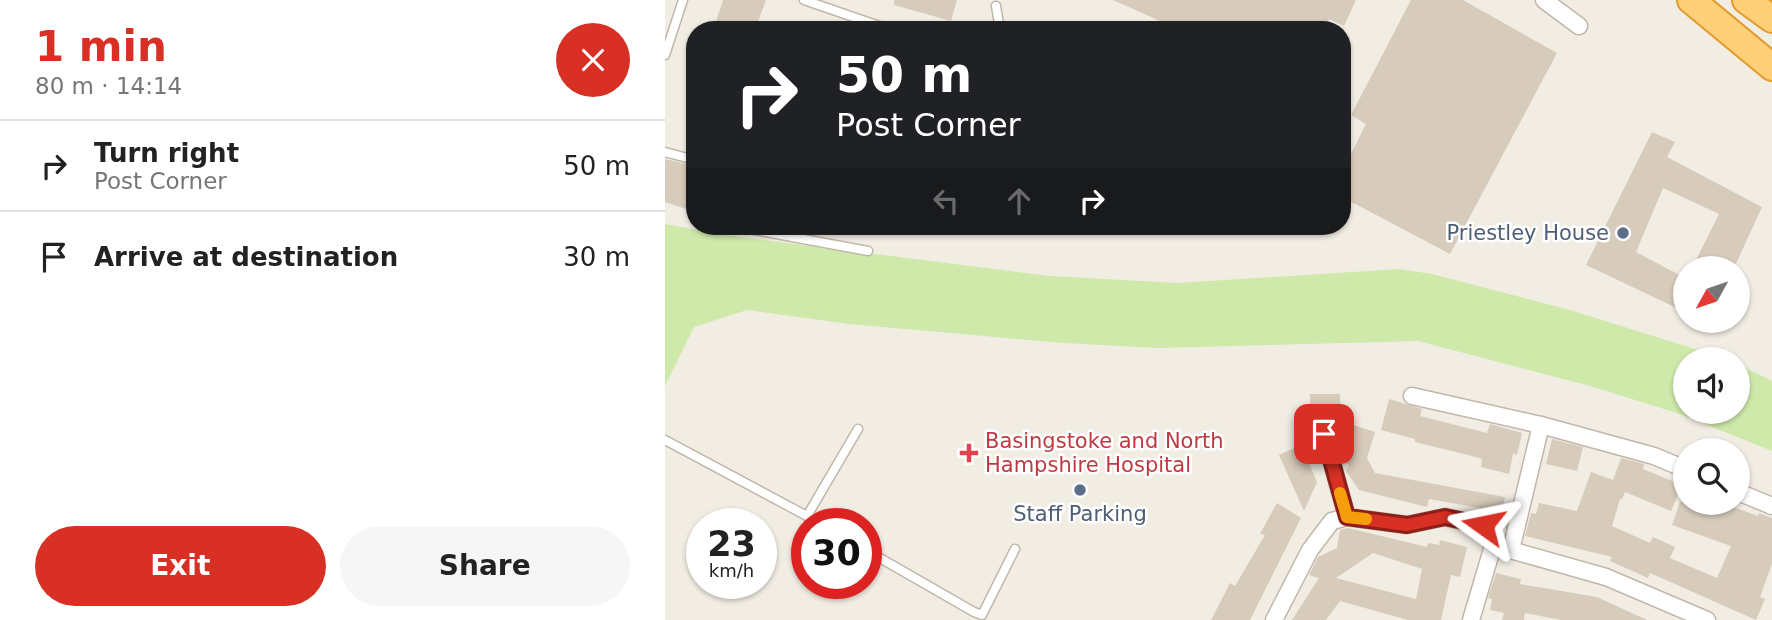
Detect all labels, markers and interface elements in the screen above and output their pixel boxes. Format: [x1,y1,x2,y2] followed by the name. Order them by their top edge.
[35,22,167,71] text: 1 min
[556,23,630,97] button: close
[836,47,972,104] text: 50 m
[721,49,812,140] icon: right
[35,73,182,99] text: 80 m · 14:14
[836,106,1021,144] text: Post Corner
[94,138,239,168] text: Turn right
[35,147,73,185] icon: right
[563,151,630,181] text: 50 m
[94,168,227,194] text: Post Corner
[927,182,965,220] icon: left
[1000,182,1038,220] icon: ahead
[1073,182,1111,220] icon: right
[1446,221,1609,245] place label: Priestley House
[1615,225,1631,241] marker: Priestley House
[35,238,73,276] icon: arrive
[94,242,398,272] text: Arrive at destination
[563,242,630,272] text: 30 m
[1673,256,1750,332] north arrow
[1673,256,1750,515] map controls
[1673,347,1750,424] button: sound
[1294,404,1354,464] pin
[1305,415,1343,453] icon: arrive
[985,429,1224,477] place label: Basingstoke and North Hampshire Hospital
[1673,438,1750,515] button: search
[959,443,979,463] marker: Basingstoke and North Hampshire Hospital
[1072,482,1088,498] marker: Staff Parking
[1446,488,1520,562] position arrow
[1013,502,1147,526] place label: Staff Parking
[791,508,882,599] speed limit sign: 30
[707,524,756,564] text: 23
[35,526,326,606] button: Exit
[340,526,630,606] button: Share
[709,560,754,581] text: km/h

